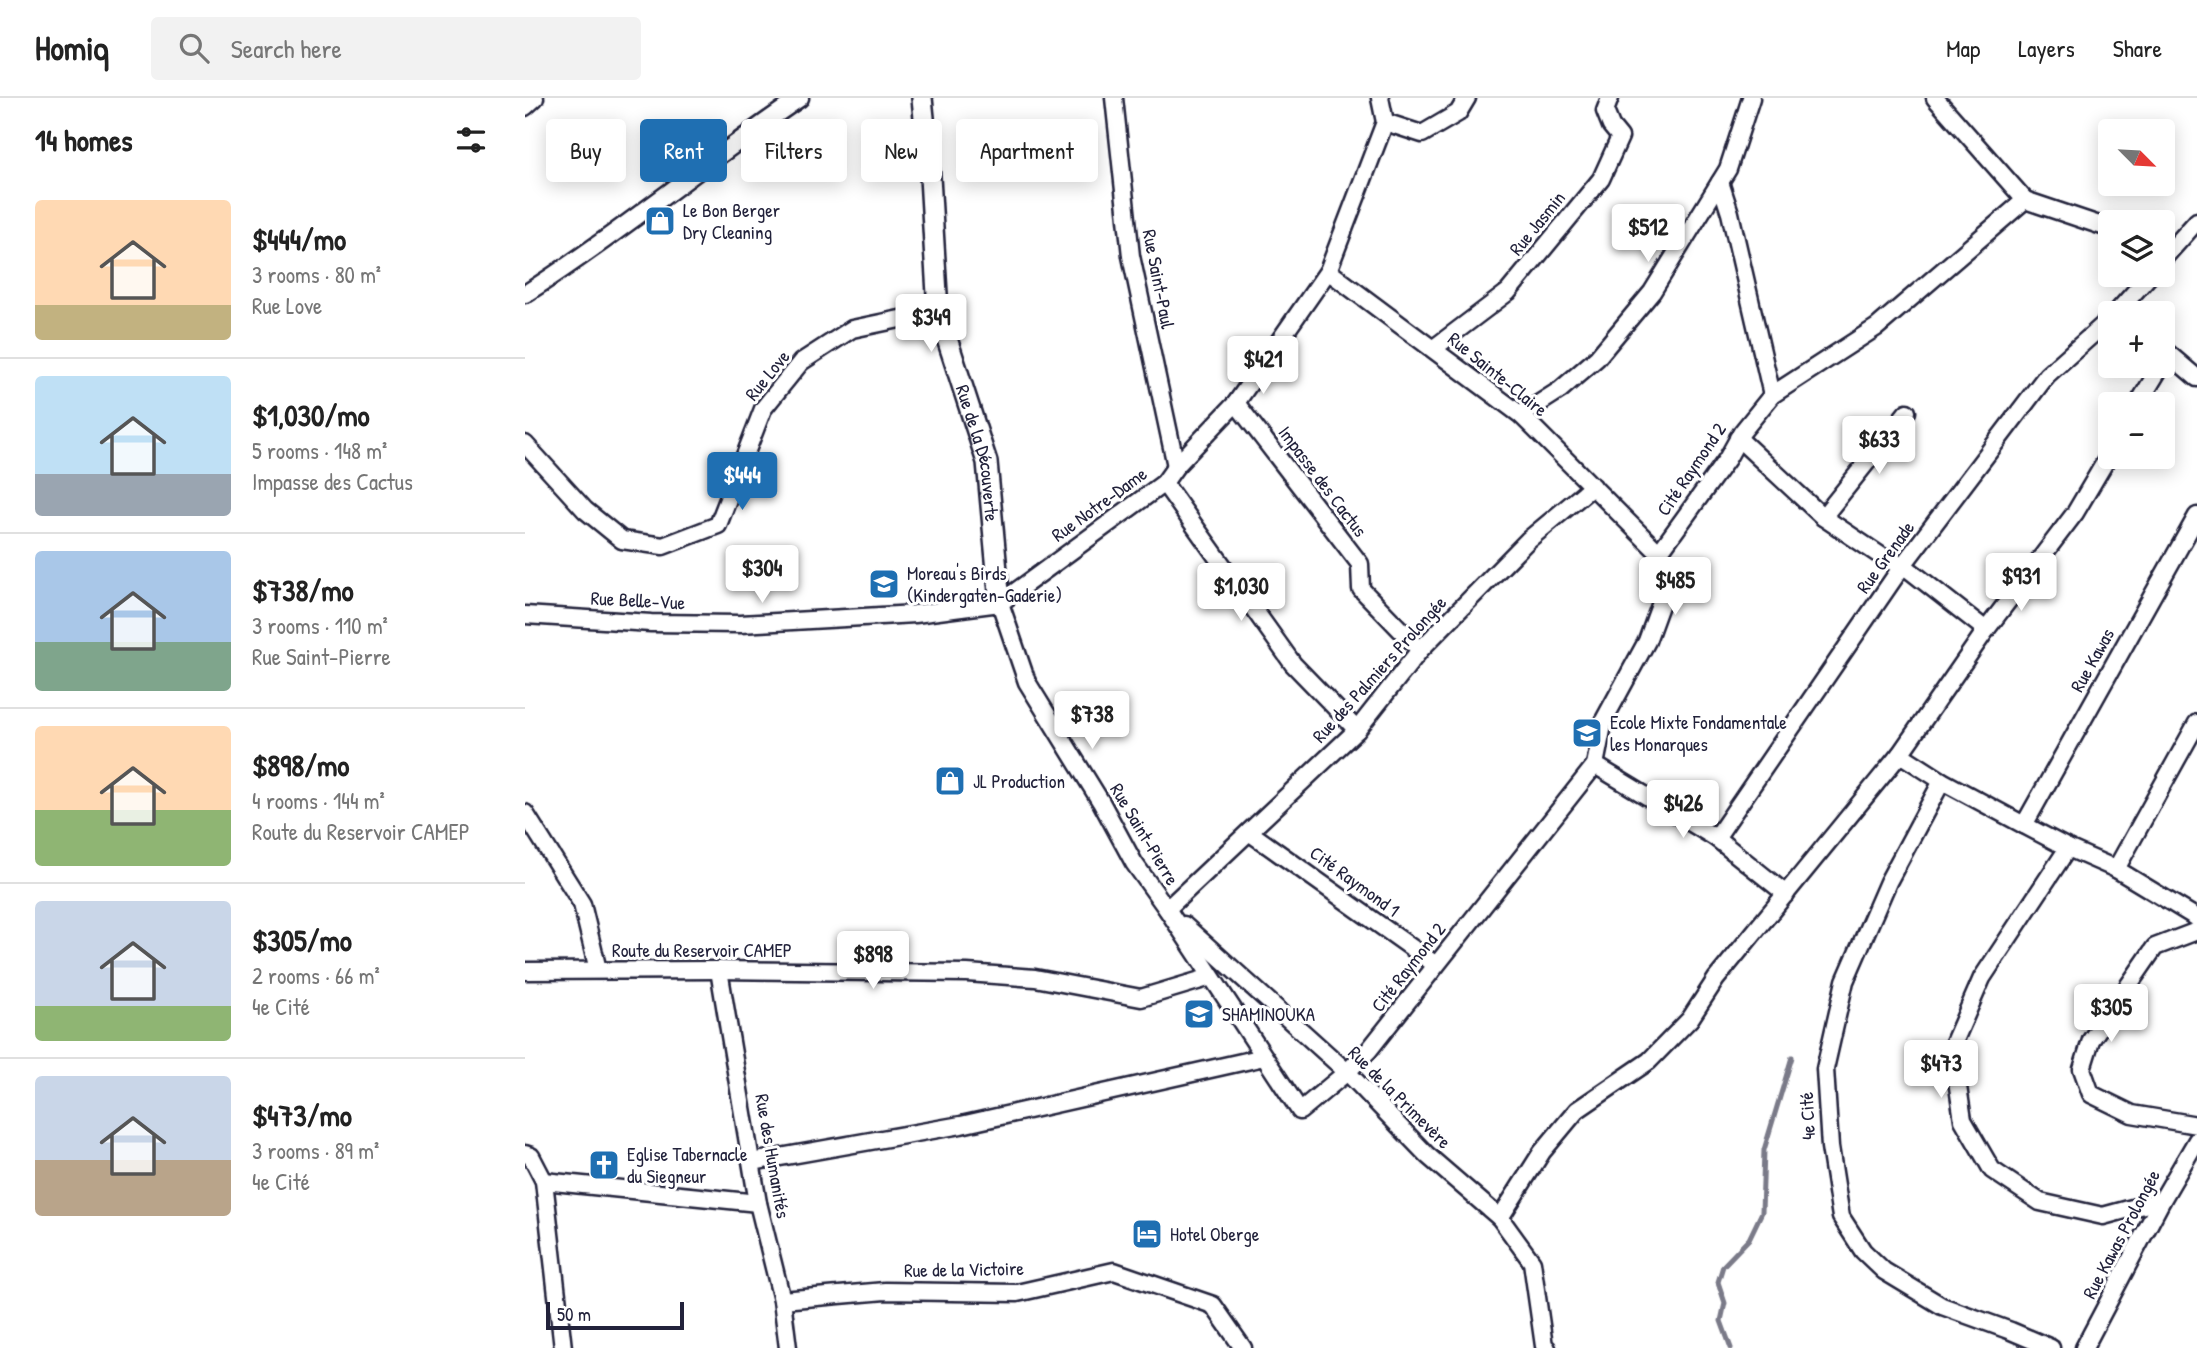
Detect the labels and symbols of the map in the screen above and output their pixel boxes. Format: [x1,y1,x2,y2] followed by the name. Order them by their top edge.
[2098,119,2175,196] north arrow
[1503,185,1571,261] street label: Rue Jasmin
[683,197,781,245] place label: Le Bon Berger Dry Cleaning
[643,204,677,238] shop icon: Le Bon Berger Dry Cleaning
[1607,204,1689,264] pin: $512
[1137,227,1182,332] street label: Rue Saint-Paul
[890,294,972,354] pin: $349
[1443,326,1554,422] street label: Rue Sainte-Claire
[1222,336,1304,396] pin: $421
[739,344,796,406] street label: Rue Love
[950,381,1005,523] street label: Rue de la Découverte
[1838,416,1920,476] pin: $633
[1650,417,1732,521] street label: Cité Raymond 2
[1273,420,1373,542] street label: Impasse des Cactus
[701,452,783,512] pin: $444
[1046,460,1152,547] street label: Rue Notre-Dame
[1850,515,1920,598] street label: Rue Grenade
[721,546,803,605] pin: $304
[1980,554,2062,613] pin: $931
[1634,558,1716,617] pin: $485
[907,560,1062,608] place label: Moreau's Birds (Kindergaten-Gaderie)
[1184,564,1298,623] pin: $1,030
[867,567,901,601] school or university icon: Moreau's Birds (Kindergaten-Gaderie)
[590,585,686,615] street label: Rue Belle-Vue
[1306,590,1452,748] street label: Rue des Palmiers Prolongée
[2064,623,2120,697] street label: Rue Kawas
[1051,692,1133,751] pin: $738
[1610,709,1787,757] place label: Ecole Mixte Fondamentale les Monarques
[1570,716,1604,750] school or university icon: Ecole Mixte Fondamentale les Monarques
[933,764,967,798] shop icon: JL Production
[973,768,1065,794] place label: JL Production
[1104,778,1186,890] street label: Rue Saint-Pierre
[1642,780,1724,840] pin: $426
[1305,840,1405,922] street label: Cité Raymond 1
[1365,917,1451,1017] street label: Cité Raymond 2
[832,932,914,991] pin: $898
[612,937,792,963] street label: Route du Reservoir CAMEP
[2070,984,2152,1044] pin: $305
[1182,997,1216,1031] school or university icon: SHAMINOUKA
[1222,1001,1315,1027] place label: SHAMINOUKA
[1343,1040,1457,1154] street label: Rue de la Primevère
[1900,1040,1982,1100] pin: $473
[1793,1091,1821,1141] street label: 4e Cité
[749,1092,797,1220] street label: Rue des Humanités
[627,1141,748,1189] place label: Eglise Tabernacle du Siegneur
[587,1148,621,1182] church icon: Eglise Tabernacle du Siegneur
[2076,1165,2166,1303] street label: Rue Kawas Prolongée
[1130,1217,1164,1251] hotel icon: Hotel Oberge
[1170,1221,1260,1247] place label: Hotel Oberge
[904,1255,1025,1283] street label: Rue de la Victoire
[546,1299,684,1331] scale bar

